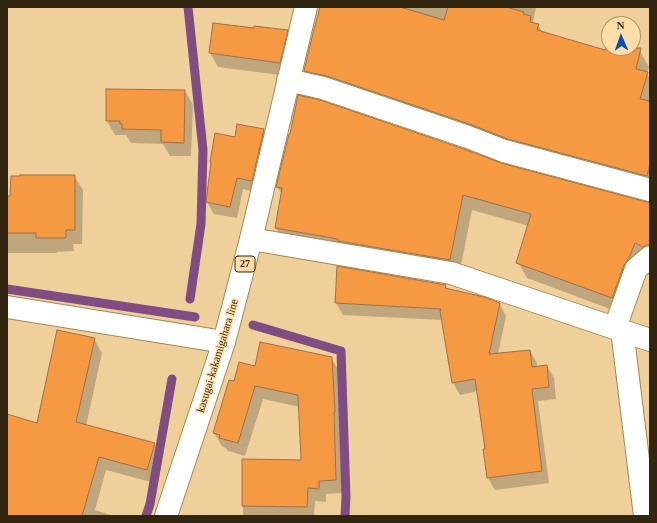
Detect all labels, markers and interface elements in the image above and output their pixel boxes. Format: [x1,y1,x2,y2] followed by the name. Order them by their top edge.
[601,16,641,56] north arrow
[616,19,625,31] text: N
[235,256,255,272] road number: 27
[192,289,244,423] street label: kasugai-kakamigahara line

